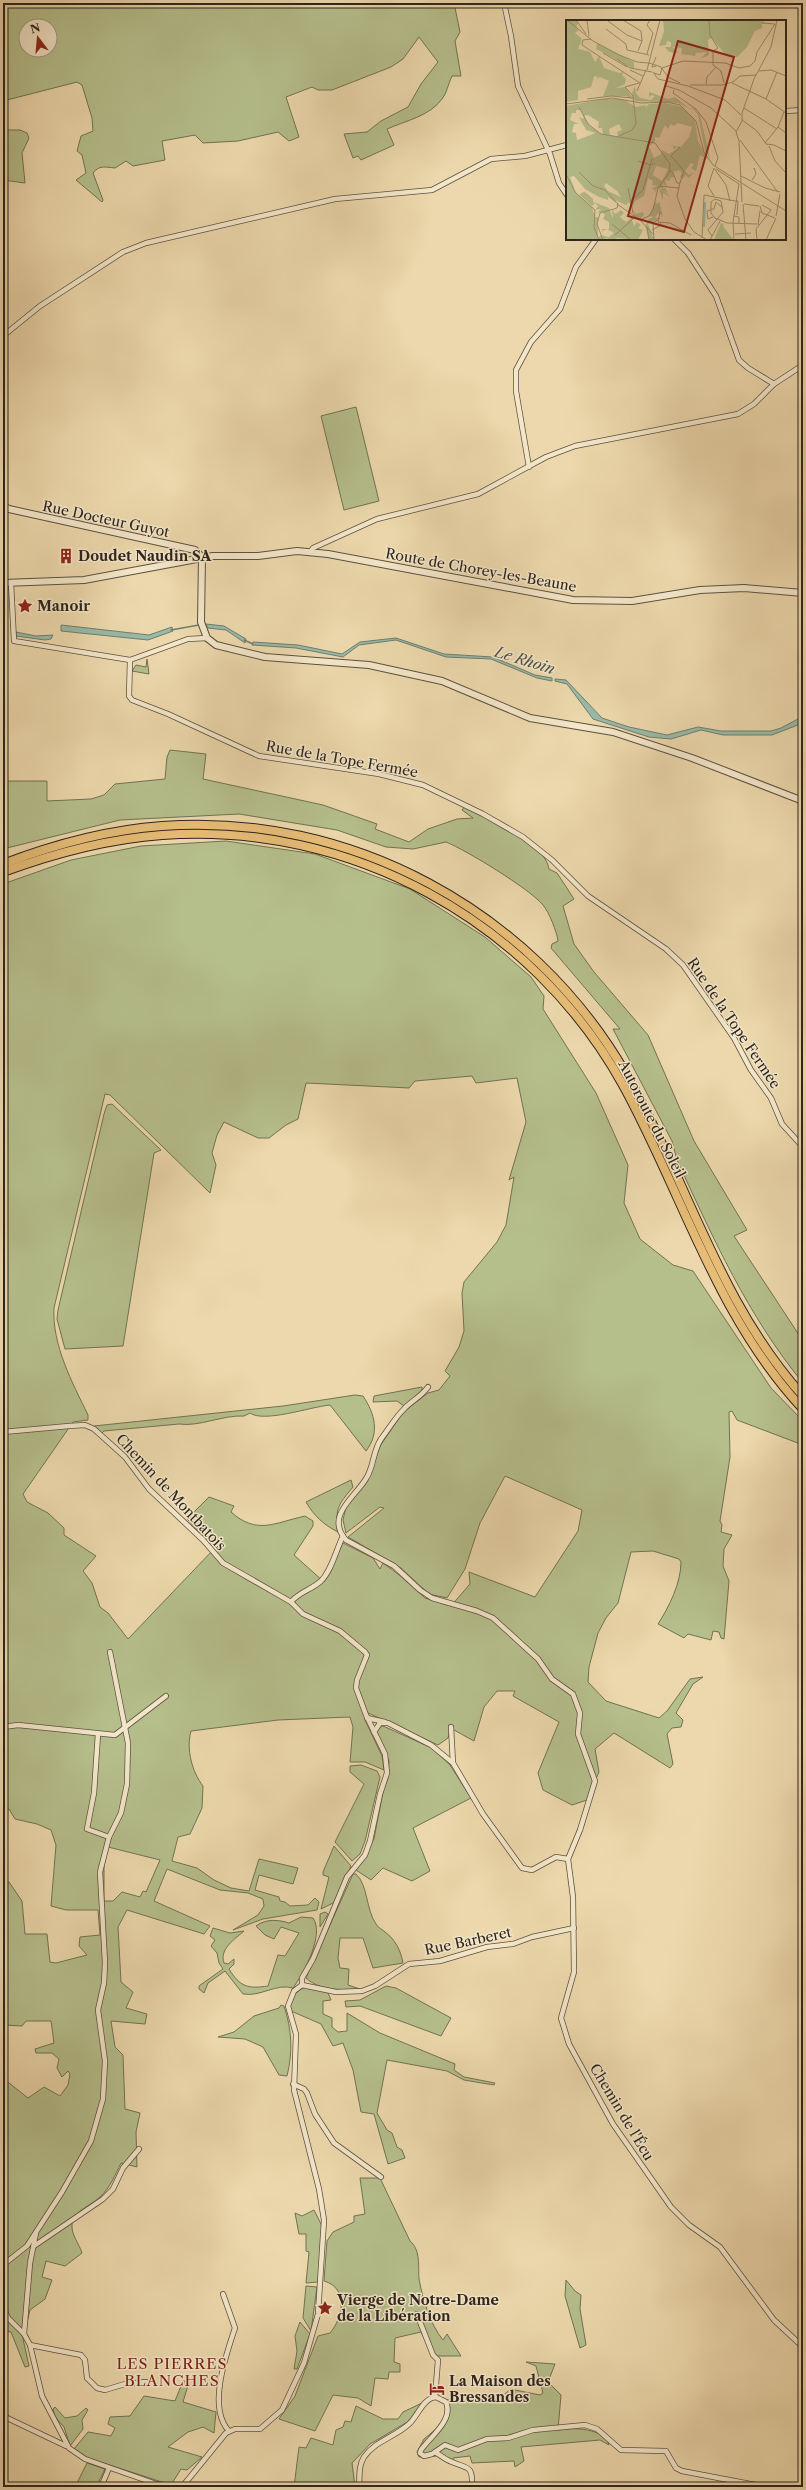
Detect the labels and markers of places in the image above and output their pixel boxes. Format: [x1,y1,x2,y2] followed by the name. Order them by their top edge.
[57,547,75,565] building icon: Doudet Naudin SA
[78,547,212,565] place label: Doudet Naudin SA
[16,597,34,615] place icon: Manoir
[37,597,90,615] place label: Manoir
[336,2291,499,2325] place label: Vierge de Notre-Dame de la Libération
[316,2299,334,2317] place icon: Vierge de Notre-Dame de la Libération
[449,2372,551,2406] place label: La Maison des Bressandes
[428,2380,446,2398] hotel icon: La Maison des Bressandes

